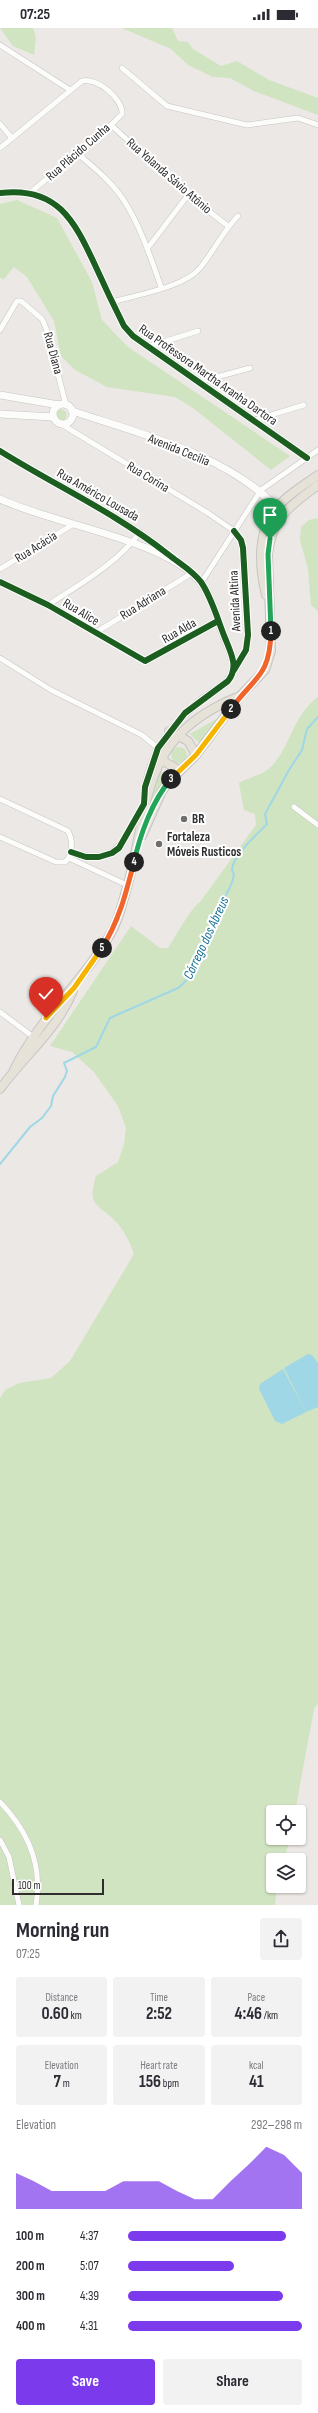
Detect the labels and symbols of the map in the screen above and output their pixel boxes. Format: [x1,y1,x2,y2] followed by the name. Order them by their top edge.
[43,120,113,184] street label: Rua Plácido Cunha
[123,135,215,217] street label: Rua Yolanda Sávio Atônio
[136,321,280,429] street label: Rua Professora Martha Aranha Dartora
[40,330,66,376] street label: Rua Diana
[145,430,212,470] street label: Avenida Cecilia
[124,458,172,496] street label: Rua Corina
[54,465,142,525] street label: Rua Américo Lousada
[253,498,287,539] pin
[12,528,60,566] street label: Rua Acácia
[225,570,245,633] street label: Avenida Altina
[117,583,169,623] street label: Rua Adriana
[60,595,102,629] street label: Rua Alice
[159,615,199,647] street label: Rua Alda
[261,621,281,641] pin: 1
[221,699,241,719] pin: 2
[161,769,181,789] pin: 3
[192,811,205,827] place label: BR
[179,814,189,824] marker: BR
[167,829,241,860] place label: Fortaleza Móveis Rusticos
[154,839,164,849] marker: Fortaleza Móveis Rusticos
[124,852,144,872] pin: 4
[179,894,233,982] water label: Córrego dos Abreus
[92,938,112,958] pin: 5
[29,977,63,1018] pin
[12,1877,104,1896] scale bar

